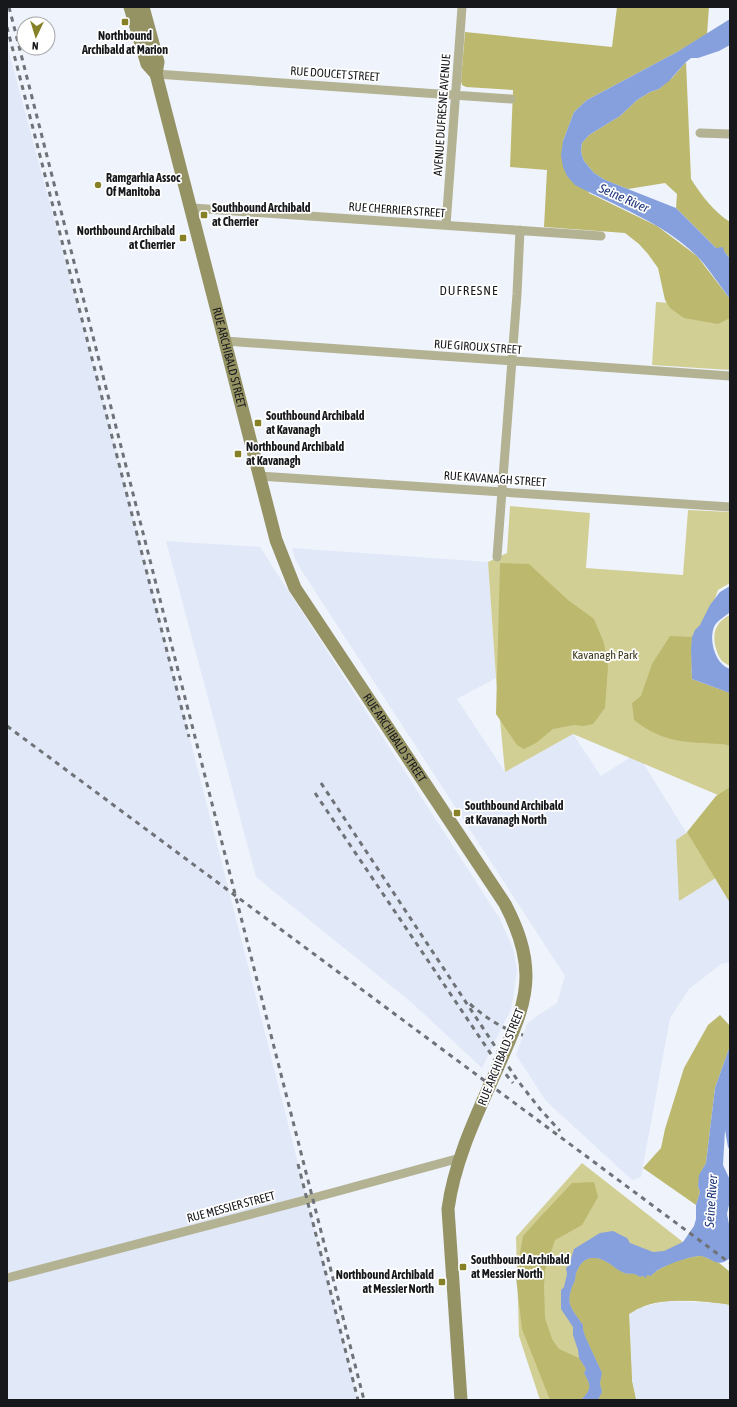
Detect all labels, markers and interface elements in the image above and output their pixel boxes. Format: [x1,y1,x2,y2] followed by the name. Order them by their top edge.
[16,16,56,56] north arrow
[120,17,130,27] marker: Northbound Archibald at Marion
[81,29,168,57] place label: Northbound Archibald at Marion
[32,40,39,52] text: N
[431,54,453,176] street label: AVENUE DUFRESNE AVENUE
[290,64,381,84] street label: RUE DOUCET STREET
[106,171,181,199] place label: Ramgarhia Assoc Of Manitoba
[93,180,103,190] marker: Ramgarhia Assoc Of Manitoba
[596,180,652,216] water label: Seine River
[348,200,447,220] street label: RUE CHERRIER STREET
[212,201,311,229] place label: Southbound Archibald at Cherrier
[199,210,209,220] marker: Southbound Archibald at Cherrier
[77,224,175,252] place label: Northbound Archibald at Cherrier
[178,233,188,243] marker: Northbound Archibald at Cherrier
[440,283,498,298] district label: DUFRESNE
[209,306,249,410] street label: RUE ARCHIBALD STREET
[434,337,523,357] street label: RUE GIROUX STREET
[266,409,365,437] place label: Southbound Archibald at Kavanagh
[253,418,263,428] marker: Southbound Archibald at Kavanagh
[246,440,344,468] place label: Northbound Archibald at Kavanagh
[233,449,243,459] marker: Northbound Archibald at Kavanagh
[443,468,547,490] street label: RUE KAVANAGH STREET
[572,648,639,662] park label: Kavanagh Park
[360,691,430,786] street label: RUE ARCHIBALD STREET
[465,799,564,827] place label: Southbound Archibald at Kavanagh North
[452,808,462,818] marker: Southbound Archibald at Kavanagh North
[475,1006,527,1108] street label: RUE ARCHIBALD STREET
[702,1173,720,1229] water label: Seine River
[185,1188,277,1225] street label: RUE MESSIER STREET
[471,1253,570,1281] place label: Southbound Archibald at Messier North
[458,1262,468,1272] marker: Southbound Archibald at Messier North
[336,1268,434,1296] place label: Northbound Archibald at Messier North
[437,1277,447,1287] marker: Northbound Archibald at Messier North

